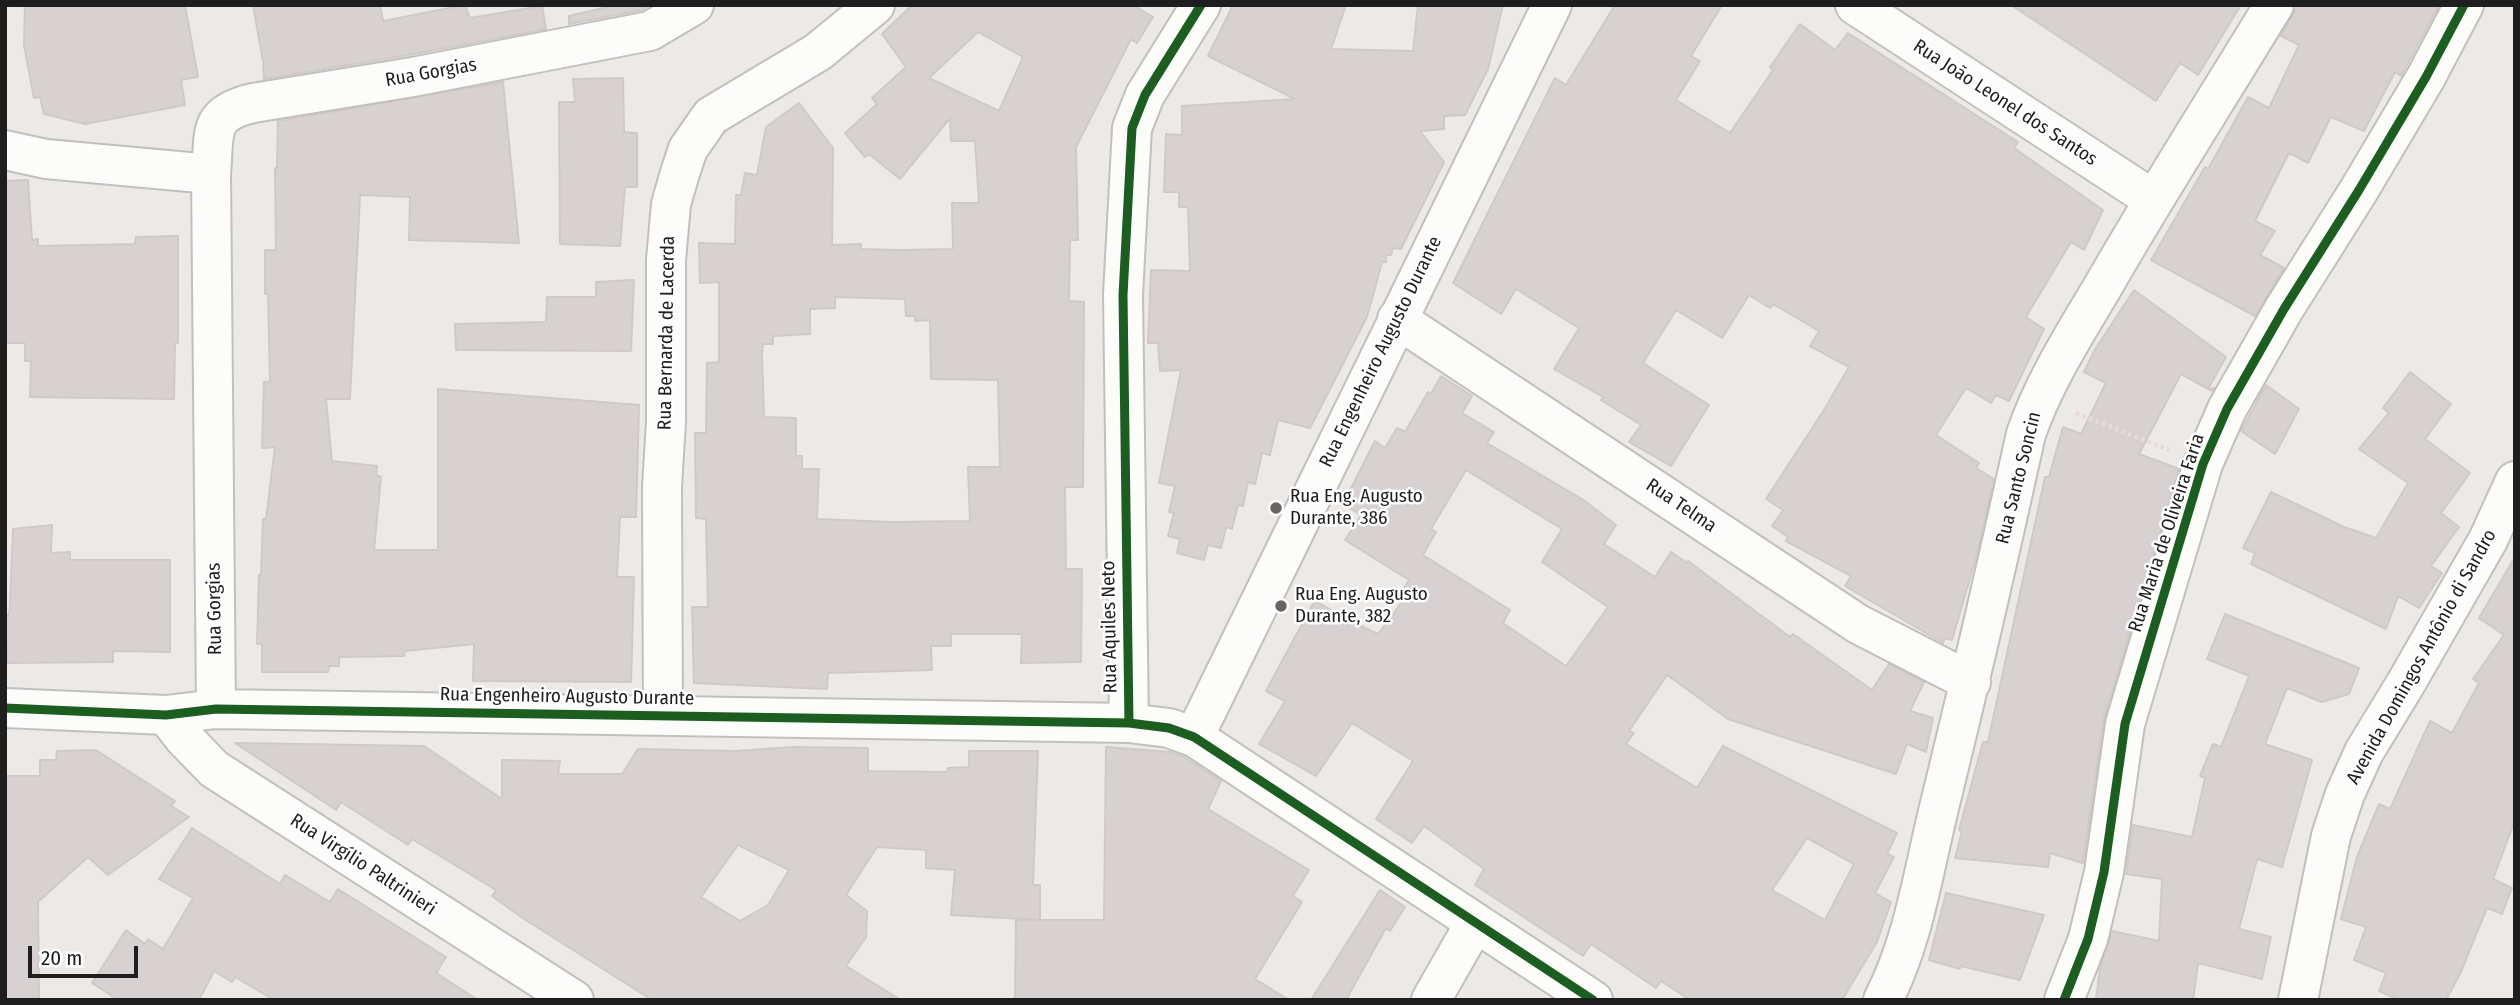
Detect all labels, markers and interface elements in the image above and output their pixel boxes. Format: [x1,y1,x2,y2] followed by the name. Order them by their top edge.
[1909,35,2101,171] street label: Rua João Leonel dos Santos
[384,54,478,92] street label: Rua Gorgias
[1315,233,1447,471] street label: Rua Engenheiro Augusto Durante
[654,236,680,430] street label: Rua Bernarda de Lacerda
[1992,409,2046,547] street label: Rua Santo Soncin
[2124,431,2210,635] street label: Rua Maria de Oliveira Faria
[1641,474,1721,538] street label: Rua Telma
[1290,486,1423,530] place label: Rua Eng. Augusto Durante, 386
[1268,500,1284,516] marker: Rua Eng. Augusto Durante, 386
[2342,526,2502,788] street label: Avenida Domingos Antônio di Sandro
[1097,560,1123,694] street label: Rua Aquiles Neto
[203,563,227,655] street label: Rua Gorgias
[1295,584,1428,628] place label: Rua Eng. Augusto Durante, 382
[1273,598,1289,614] marker: Rua Eng. Augusto Durante, 382
[440,683,694,711] street label: Rua Engenheiro Augusto Durante
[286,809,440,921] street label: Rua Virgílio Paltrinieri
[32,932,142,976] scale bar
[41,945,82,971] text: 20 m

